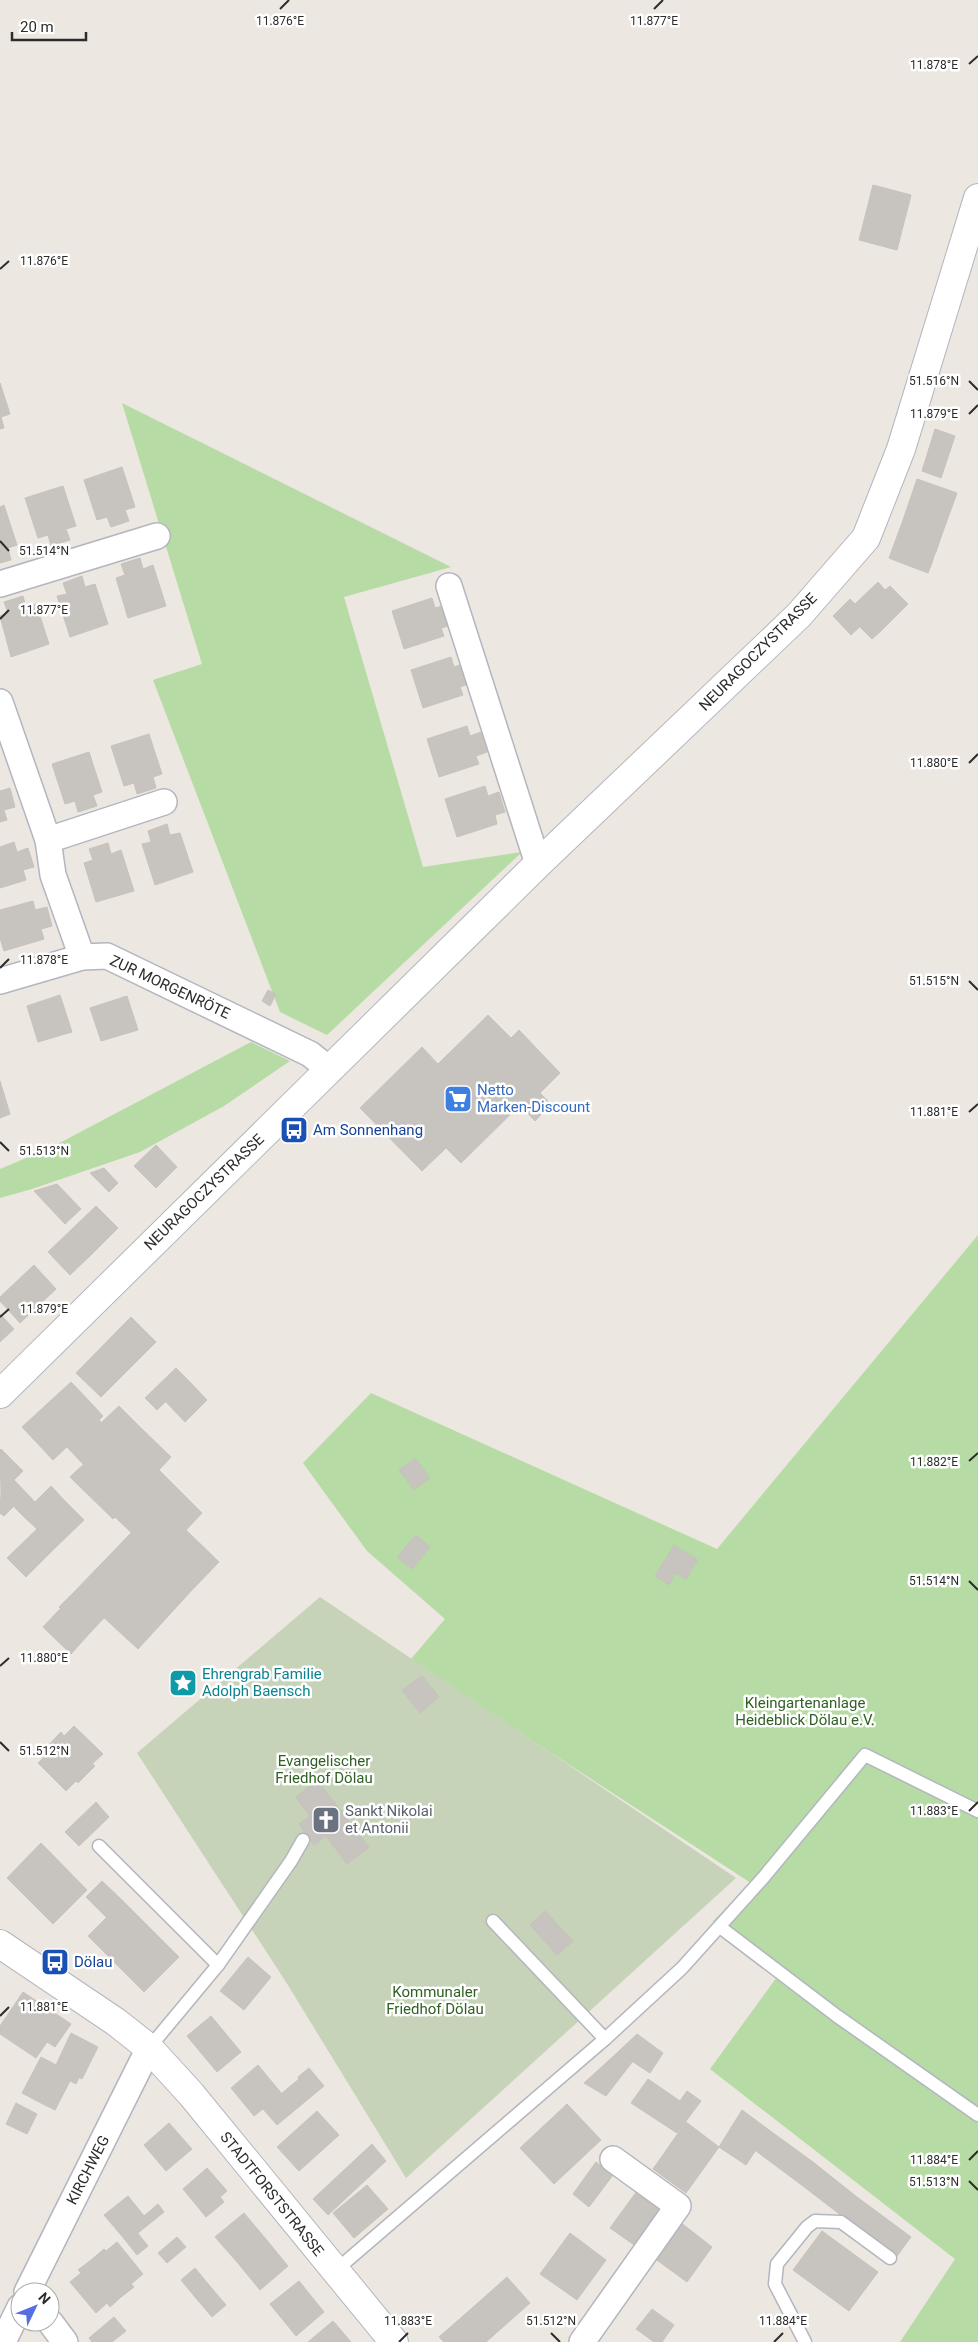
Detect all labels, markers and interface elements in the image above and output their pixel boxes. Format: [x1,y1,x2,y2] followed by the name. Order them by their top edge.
[12,10,86,42] scale bar
[256,14,304,28] text: 11.876°E
[630,14,678,28] text: 11.877°E
[20,18,54,36] text: 20 m
[910,58,958,72] text: 11.878°E
[20,254,68,268] text: 11.876°E
[909,374,959,388] text: 51.516°N
[910,407,958,421] text: 11.879°E
[19,544,69,558] text: 51.514°N
[695,589,821,715] street label: NEURAGOCZYSTRASSE
[20,603,68,617] text: 11.877°E
[910,756,958,770] text: 11.880°E
[107,951,233,1023] street label: ZUR MORGENRÖTE
[20,953,68,967] text: 11.878°E
[909,974,959,988] text: 51.515°N
[477,1081,590,1116] place label: Netto Marken-Discount
[443,1084,473,1114] supermarket icon: Netto Marken-Discount
[910,1105,958,1119] text: 11.881°E
[279,1115,309,1145] bus stop icon: Am Sonnenhang
[313,1121,423,1139] place label: Am Sonnenhang
[140,1130,268,1254] street label: NEURAGOCZYSTRASSE
[19,1144,69,1158] text: 51.513°N
[20,1302,68,1316] text: 11.879°E
[910,1455,958,1469] text: 11.882°E
[909,1574,959,1588] text: 51.514°N
[20,1651,68,1665] text: 11.880°E
[202,1665,322,1700] place label: Ehrengrab Familie Adolph Baensch
[168,1668,198,1698] place icon: Ehrengrab Familie Adolph Baensch
[735,1694,875,1729] park label: Kleingartenanlage Heideblick Dölau e.V.
[19,1744,69,1758] text: 51.512°N
[275,1752,373,1787] park label: Evangelischer Friedhof Dölau
[345,1802,433,1837] place label: Sankt Nikolai et Antonii
[910,1804,958,1818] text: 11.883°E
[311,1805,341,1835] church icon: Sankt Nikolai et Antonii
[40,1947,70,1977] bus stop icon: Dölau
[74,1953,112,1971] place label: Dölau
[386,1983,484,2018] park label: Kommunaler Friedhof Dölau
[20,2000,68,2014] text: 11.881°E
[216,2128,328,2260] street label: STADTFORSTSTRASSE
[63,2132,113,2208] street label: KIRCHWEG
[910,2153,958,2167] text: 11.884°E
[909,2175,959,2189] text: 51.513°N
[10,2282,60,2332] north arrow
[35,2289,54,2307] text: N
[384,2314,432,2328] text: 11.883°E
[526,2314,576,2328] text: 51.512°N
[759,2314,807,2328] text: 11.884°E

